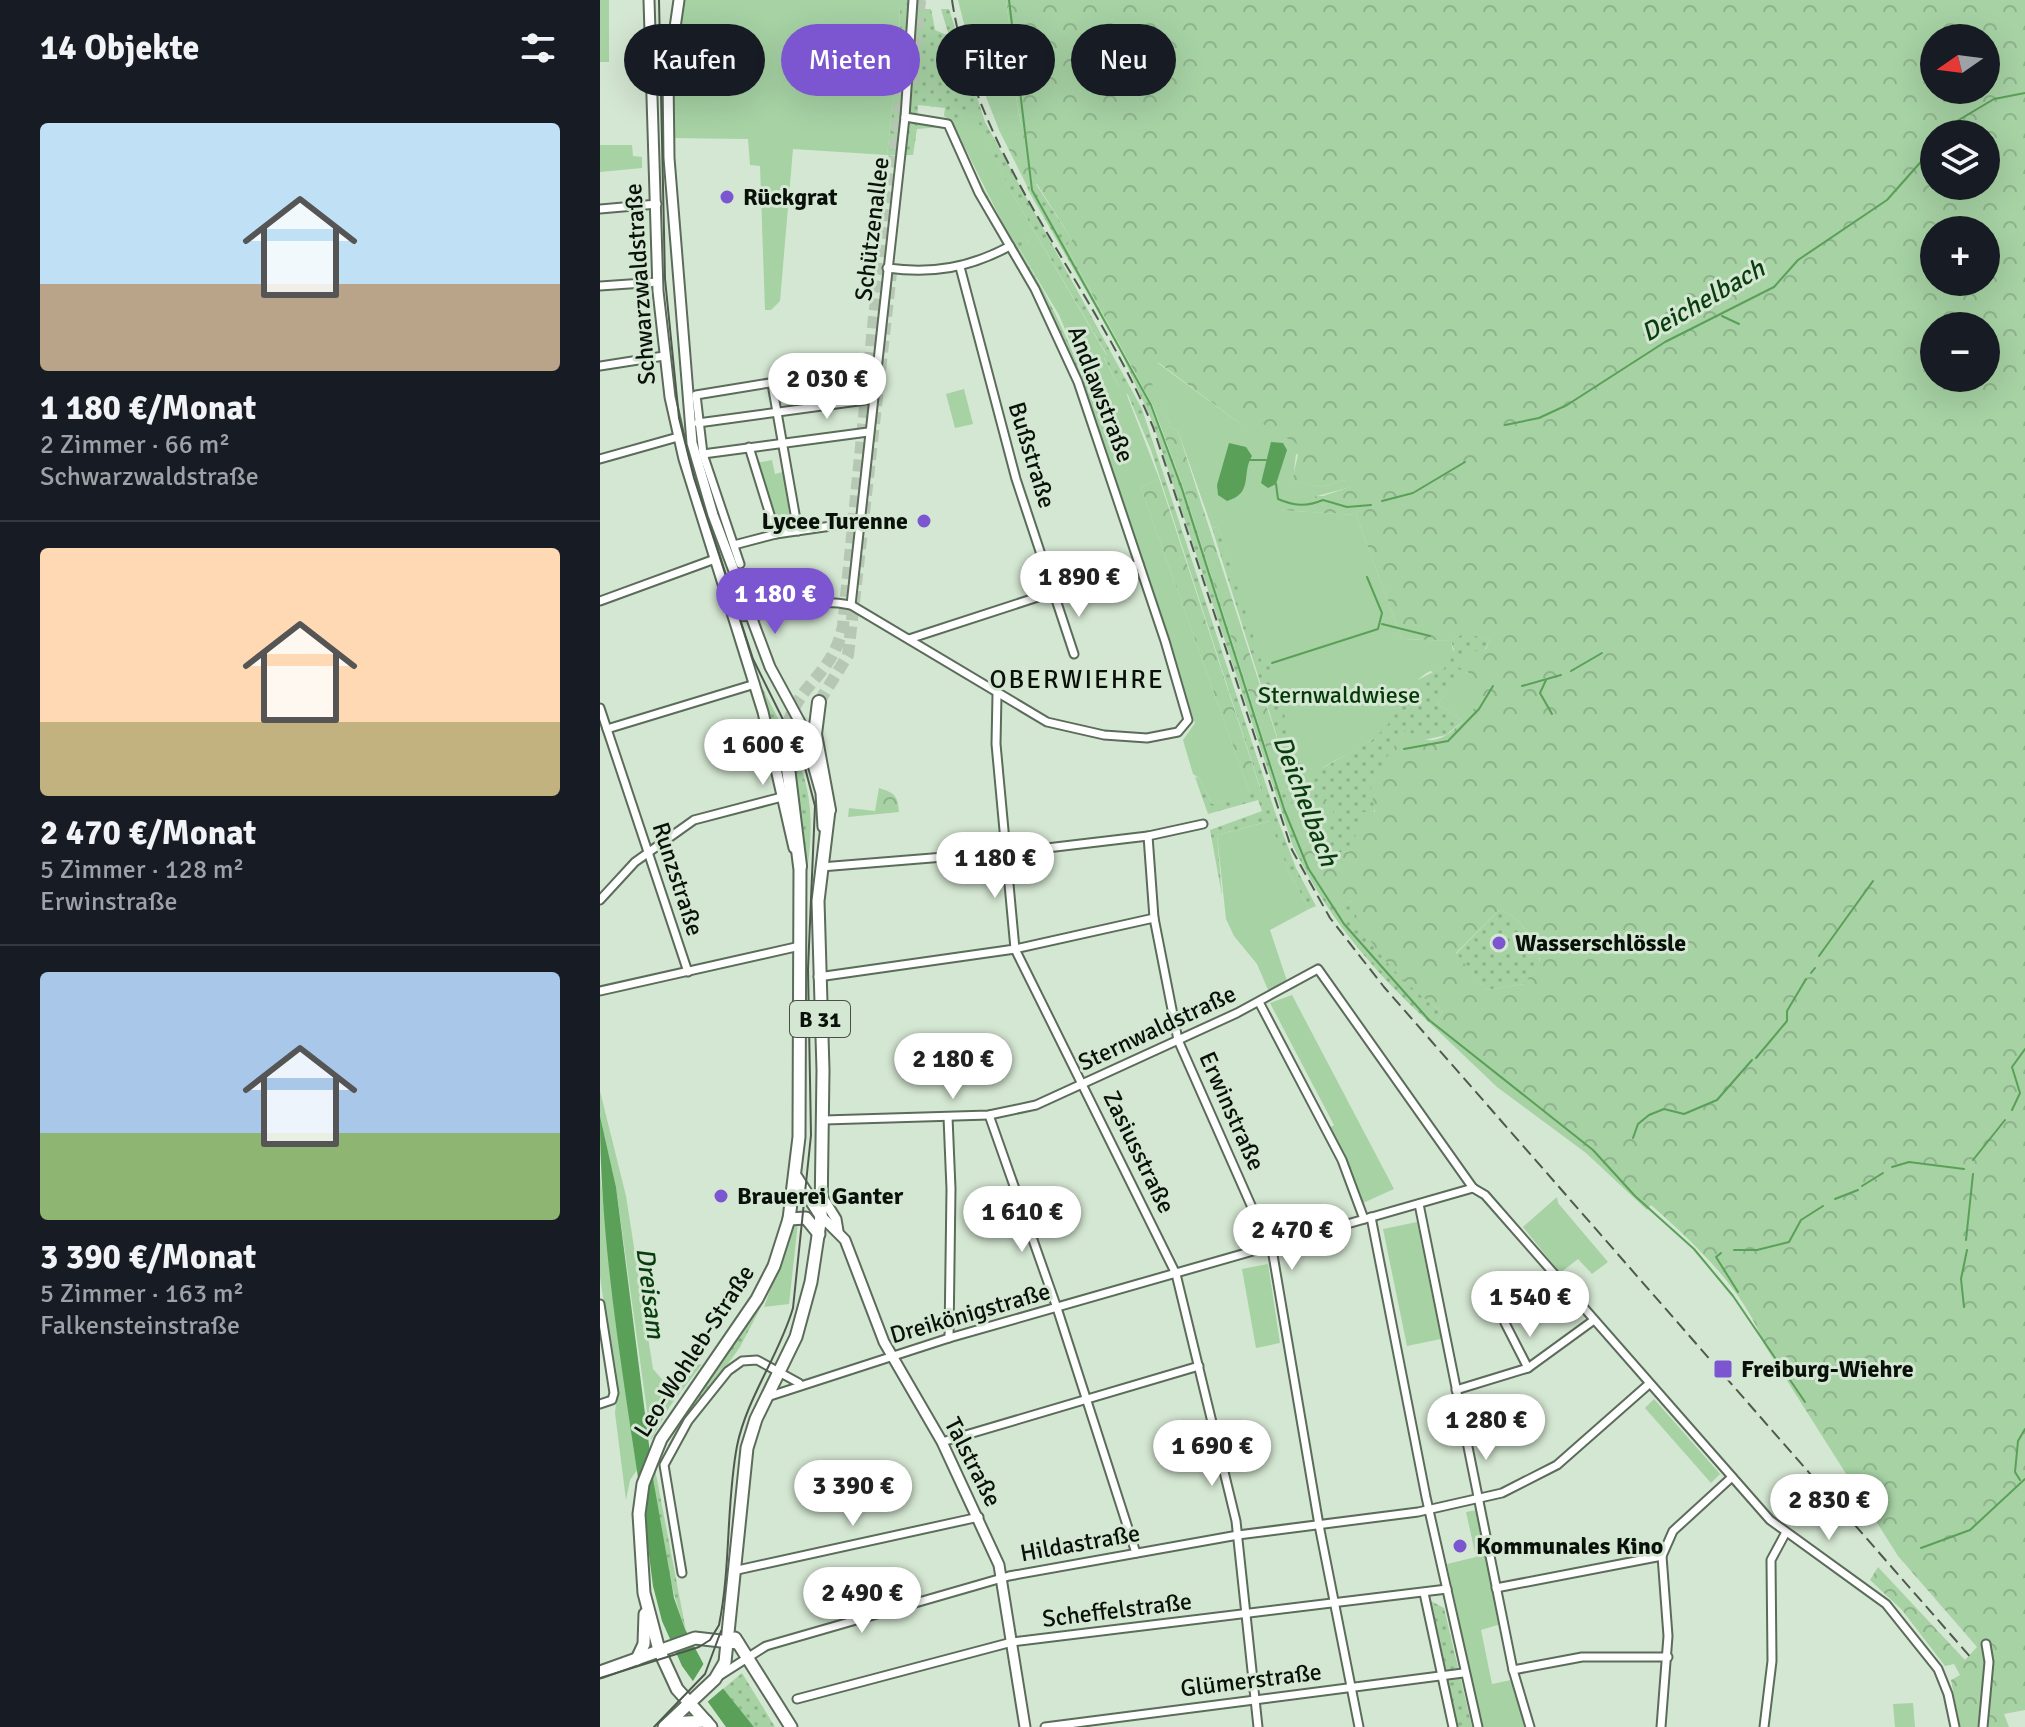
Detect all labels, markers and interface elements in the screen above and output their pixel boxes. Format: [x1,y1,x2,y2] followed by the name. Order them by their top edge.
[624,24,765,96] chip: Kaufen
[781,24,920,96] chip: Mieten
[936,24,1055,96] chip: Filter
[1071,24,1176,96] chip: Neu
[1920,24,2000,104] north arrow
[1920,24,2000,392] map controls
[516,26,560,70] icon: filters
[40,27,199,69] text: 14 Objekte
[1920,120,2000,200] button: layers
[848,155,896,303] street label: Schützenallee
[228,175,372,319] icon: home
[618,182,662,386] street label: Schwarzwaldstraße
[743,182,837,212] place label: Rückgrat
[718,188,736,206] marker: Rückgrat
[1920,216,2000,296] button: +
[1636,252,1771,349] water label: Deichelbach
[1920,312,2000,392] button: −
[1061,322,1141,466] street label: Andlawstraße
[753,353,901,421] pin: 2 030 €
[786,363,868,395] text: 2 030 €
[40,387,256,429] text: 1 180 €/Monat
[1002,398,1062,512] street label: Bußstraße
[40,429,230,461] text: 2 Zimmer · 66 m²
[40,461,259,493] text: Schwarzwaldstraße
[762,506,908,536] place label: Lycee Turenne
[915,512,933,530] marker: Lycee Turenne
[1005,551,1153,619] pin: 1 890 €
[1038,561,1120,593] text: 1 890 €
[701,568,849,636] pin: 1 180 €
[734,578,816,610] text: 1 180 €
[228,600,372,744] icon: home
[989,664,1165,696] district label: OBERWIEHRE
[1258,680,1420,710] park label: Sternwaldwiese
[689,719,837,787] pin: 1 600 €
[722,729,804,761] text: 1 600 €
[1265,731,1345,872] water label: Deichelbach
[40,812,256,854] text: 2 470 €/Monat
[646,818,710,940] street label: Runzstraße
[921,832,1069,900] pin: 1 180 €
[954,842,1036,874] text: 1 180 €
[40,854,244,886] text: 5 Zimmer · 128 m²
[40,886,178,918] text: Erwinstraße
[1515,928,1686,958] place label: Wasserschlössle
[1490,934,1508,952] marker: Wasserschlössle
[1073,978,1241,1078] street label: Sternwaldstraße
[790,1001,850,1037] road number: B 31
[228,1024,372,1168] icon: home
[879,1033,1027,1101] pin: 2 180 €
[912,1043,994,1075] text: 2 180 €
[1192,1047,1272,1175] street label: Erwinstraße
[1096,1086,1182,1218] street label: Zasiusstraße
[737,1181,904,1211] place label: Brauerei Ganter
[948,1186,1096,1254] pin: 1 610 €
[712,1187,730,1205] marker: Brauerei Ganter
[981,1196,1063,1228] text: 1 610 €
[1218,1204,1366,1272] pin: 2 470 €
[1251,1214,1333,1246] text: 2 470 €
[40,1236,256,1278] text: 3 390 €/Monat
[629,1246,672,1342] water label: Dreisam
[627,1259,761,1443] street label: Leo-Wohleb-Straße
[1456,1271,1604,1339] pin: 1 540 €
[886,1276,1054,1350] street label: Dreikönigstraße
[40,1278,244,1310] text: 5 Zimmer · 163 m²
[1489,1281,1571,1313] text: 1 540 €
[40,1310,240,1342] text: Falkensteinstraße
[1741,1354,1914,1384] place label: Freiburg-Wiehre
[1712,1358,1734,1380] marker: Freiburg-Wiehre
[1412,1394,1560,1462] pin: 1 280 €
[1445,1404,1527,1436] text: 1 280 €
[938,1412,1008,1512] street label: Talstraße
[1138,1420,1286,1488] pin: 1 690 €
[1171,1430,1253,1462] text: 1 690 €
[779,1460,927,1528] pin: 3 390 €
[812,1470,894,1502] text: 3 390 €
[1755,1474,1903,1542] pin: 2 830 €
[1788,1484,1870,1516] text: 2 830 €
[1018,1518,1142,1568] street label: Hildastraße
[1476,1531,1663,1561] place label: Kommunales Kino
[1451,1537,1469,1555] marker: Kommunales Kino
[788,1567,936,1635] pin: 2 490 €
[821,1577,903,1609] text: 2 490 €
[1040,1586,1194,1634] street label: Scheffelstraße
[1179,1656,1323,1704] street label: Glümerstraße

